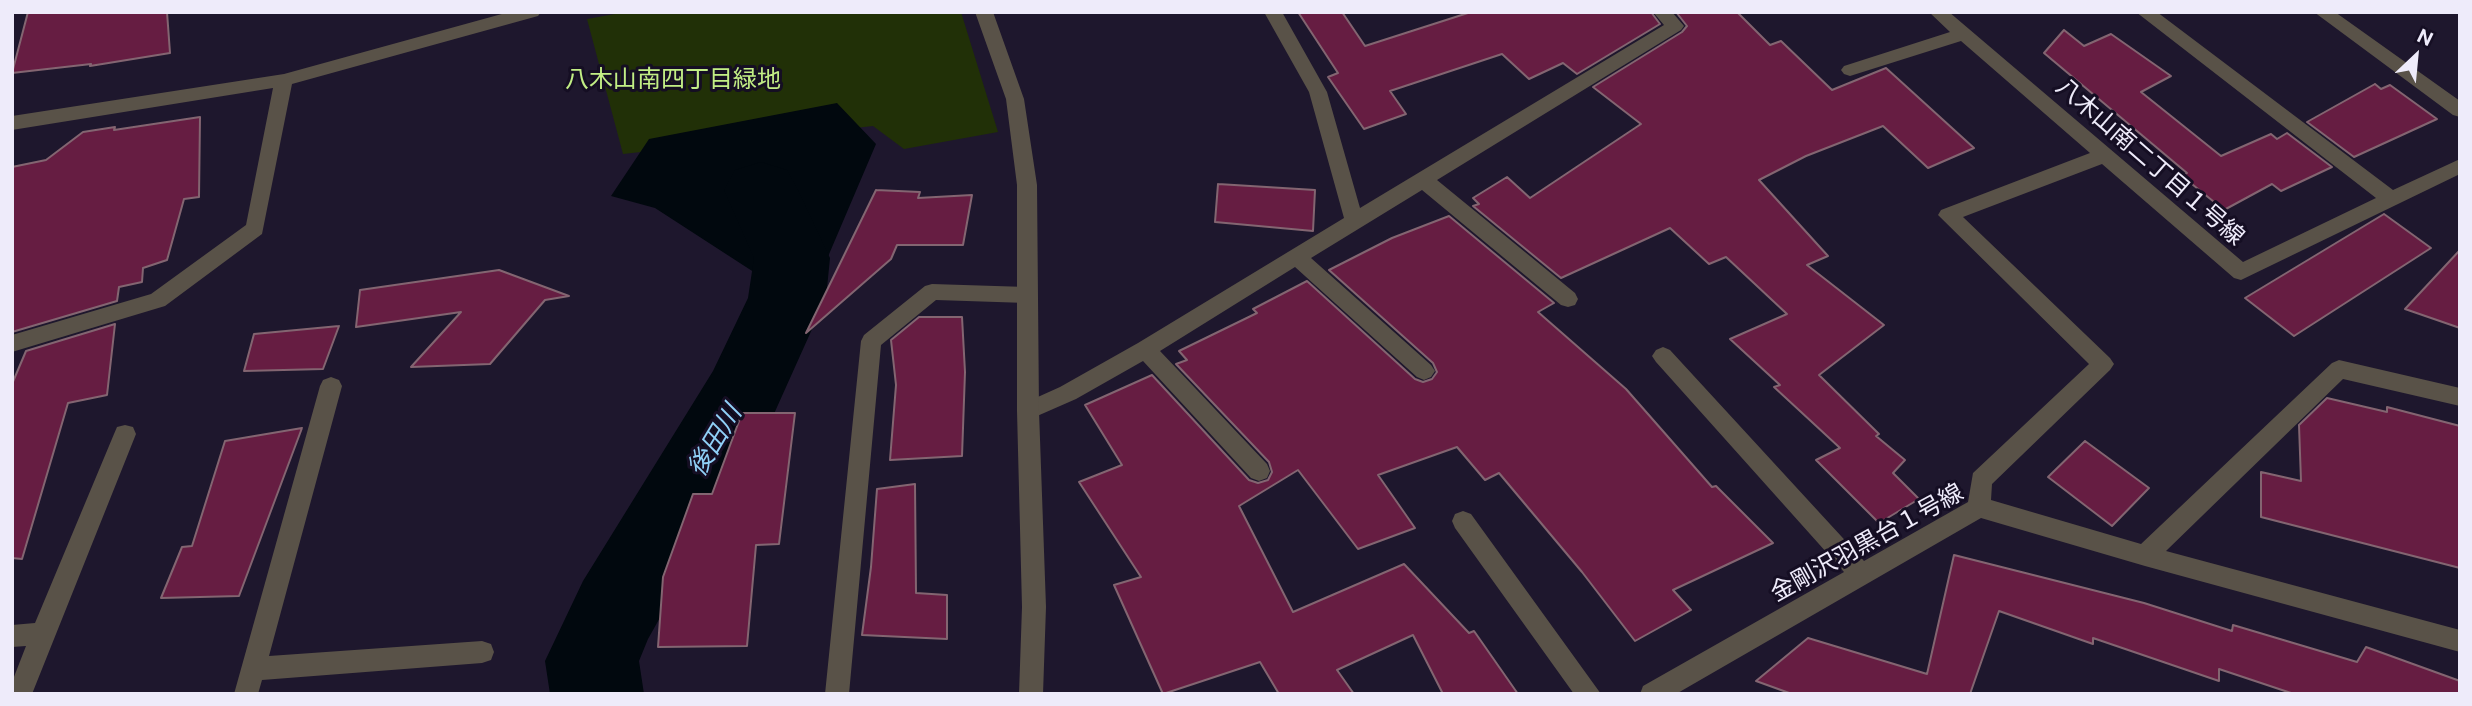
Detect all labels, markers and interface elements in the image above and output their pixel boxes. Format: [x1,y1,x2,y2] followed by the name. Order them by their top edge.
[2381,21,2451,91] north arrow
[2414,24,2437,50] text: N
[565,66,781,94] park label: 八木山南四丁目緑地
[2050,72,2250,252] street label: 八木山南二丁目１号線
[682,400,748,482] water label: 後田川
[1766,478,1968,608] street label: 金剛沢羽黒台１号線

